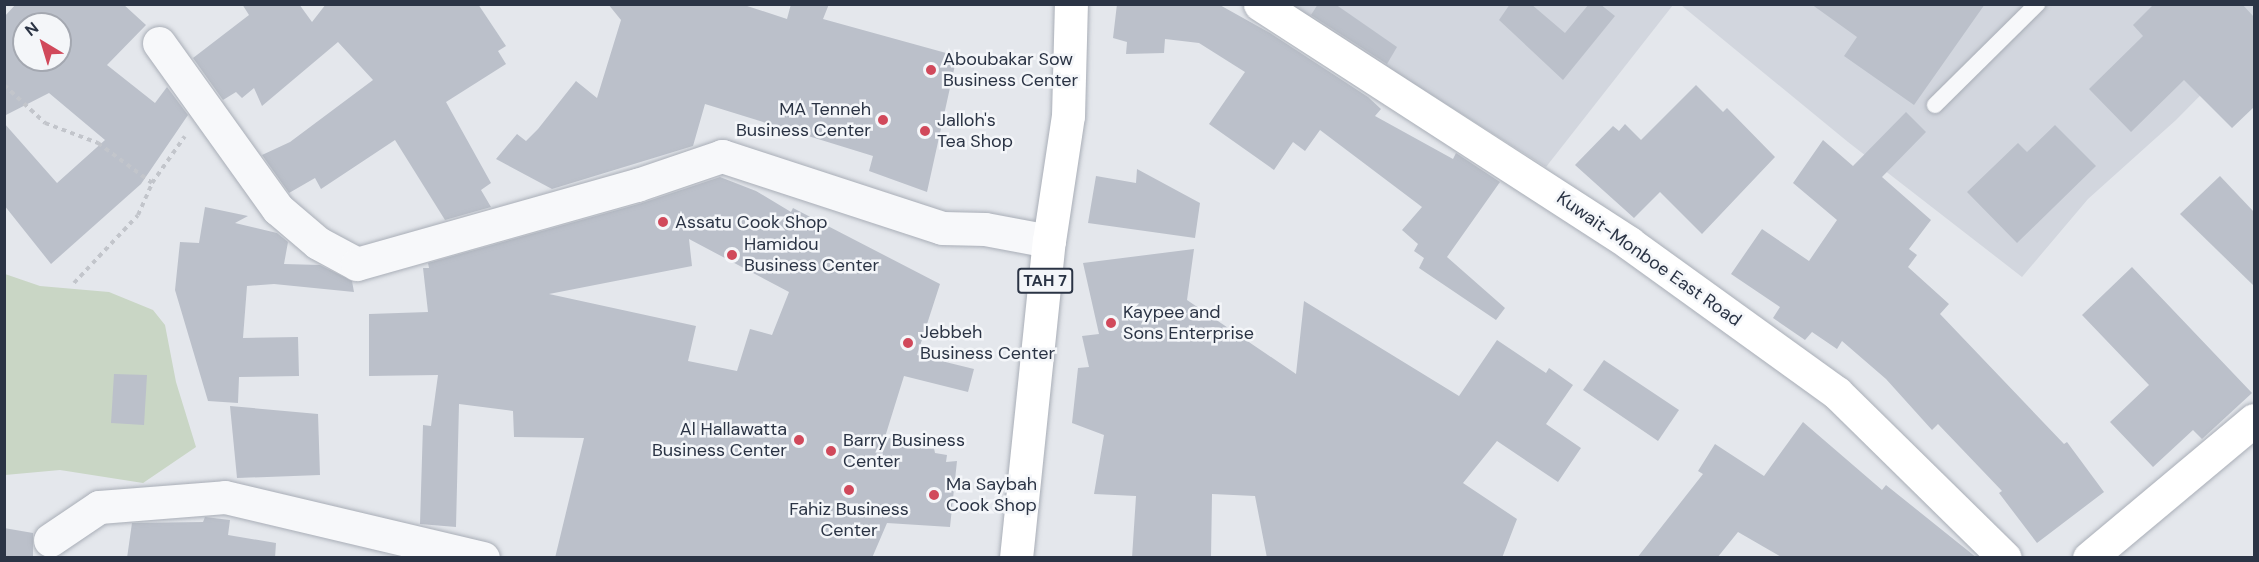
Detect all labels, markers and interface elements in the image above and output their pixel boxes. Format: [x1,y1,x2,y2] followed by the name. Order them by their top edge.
[12,12,72,72] north arrow
[21,17,43,41] text: N
[943,49,1078,92] place label: Aboubakar Sow Business Center
[924,63,938,77] marker: Aboubakar Sow Business Center
[736,99,871,142] place label: MA Tenneh Business Center
[937,110,1013,152] place label: Jalloh's Tea Shop
[876,113,890,127] marker: MA Tenneh Business Center
[918,124,932,138] marker: Jalloh's Tea Shop
[1553,187,1745,331] street label: Kuwait-Monboe East Road
[675,211,828,233] place label: Assatu Cook Shop
[656,215,670,229] marker: Assatu Cook Shop
[744,234,879,276] place label: Hamidou Business Center
[725,248,739,262] marker: Hamidou Business Center
[1016,268,1074,294] road number: TAH 7
[1123,302,1254,344] place label: Kaypee and Sons Enterprise
[1104,316,1118,330] marker: Kaypee and Sons Enterprise
[920,322,1055,364] place label: Jebbeh Business Center
[901,336,915,350] marker: Jebbeh Business Center
[652,419,787,462] place label: Al Hallawatta Business Center
[843,430,965,472] place label: Barry Business Center
[792,433,806,447] marker: Al Hallawatta Business Center
[824,444,838,458] marker: Barry Business Center
[946,474,1037,516] place label: Ma Saybah Cook Shop
[842,483,856,497] marker: Fahiz Business Center
[927,488,941,502] marker: Ma Saybah Cook Shop
[789,499,909,542] place label: Fahiz Business Center

